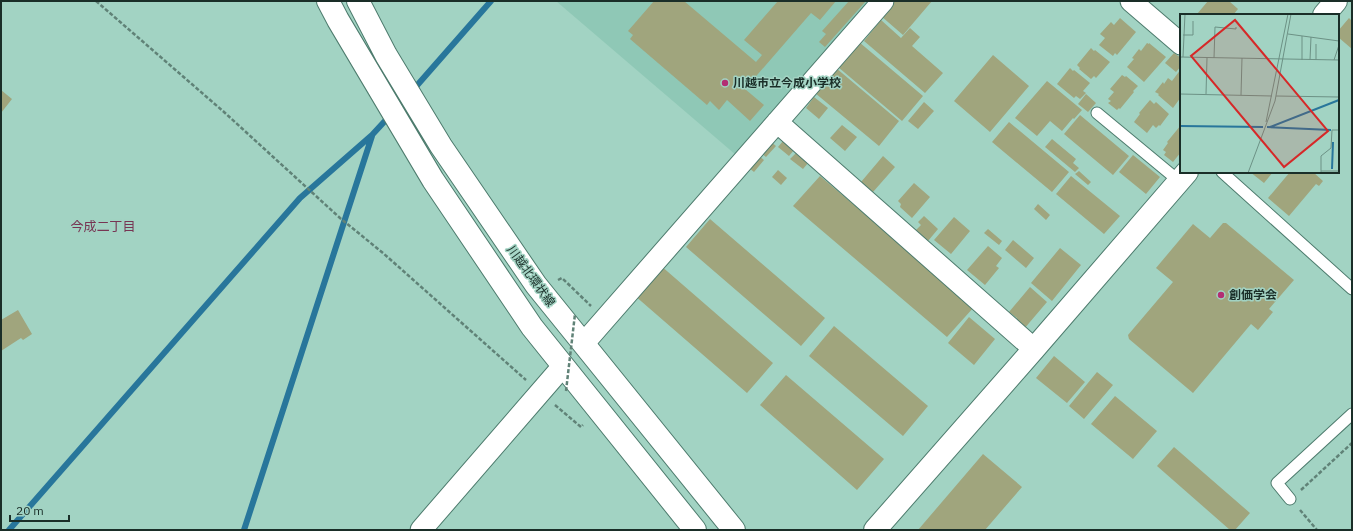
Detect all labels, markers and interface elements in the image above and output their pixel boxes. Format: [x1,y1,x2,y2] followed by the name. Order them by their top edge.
[1180,14,1339,173] inset map
[733,75,841,90] place label: 川越市立今成小学校
[720,78,730,88] marker: 川越市立今成小学校
[70,218,136,235] district label: 今成二丁目
[504,242,559,309] street label: 川越北環状線
[1229,287,1277,302] place label: 創価学会
[1216,290,1226,300] marker: 創価学会
[10,497,69,523] scale bar
[16,503,44,518] text: 20 m

